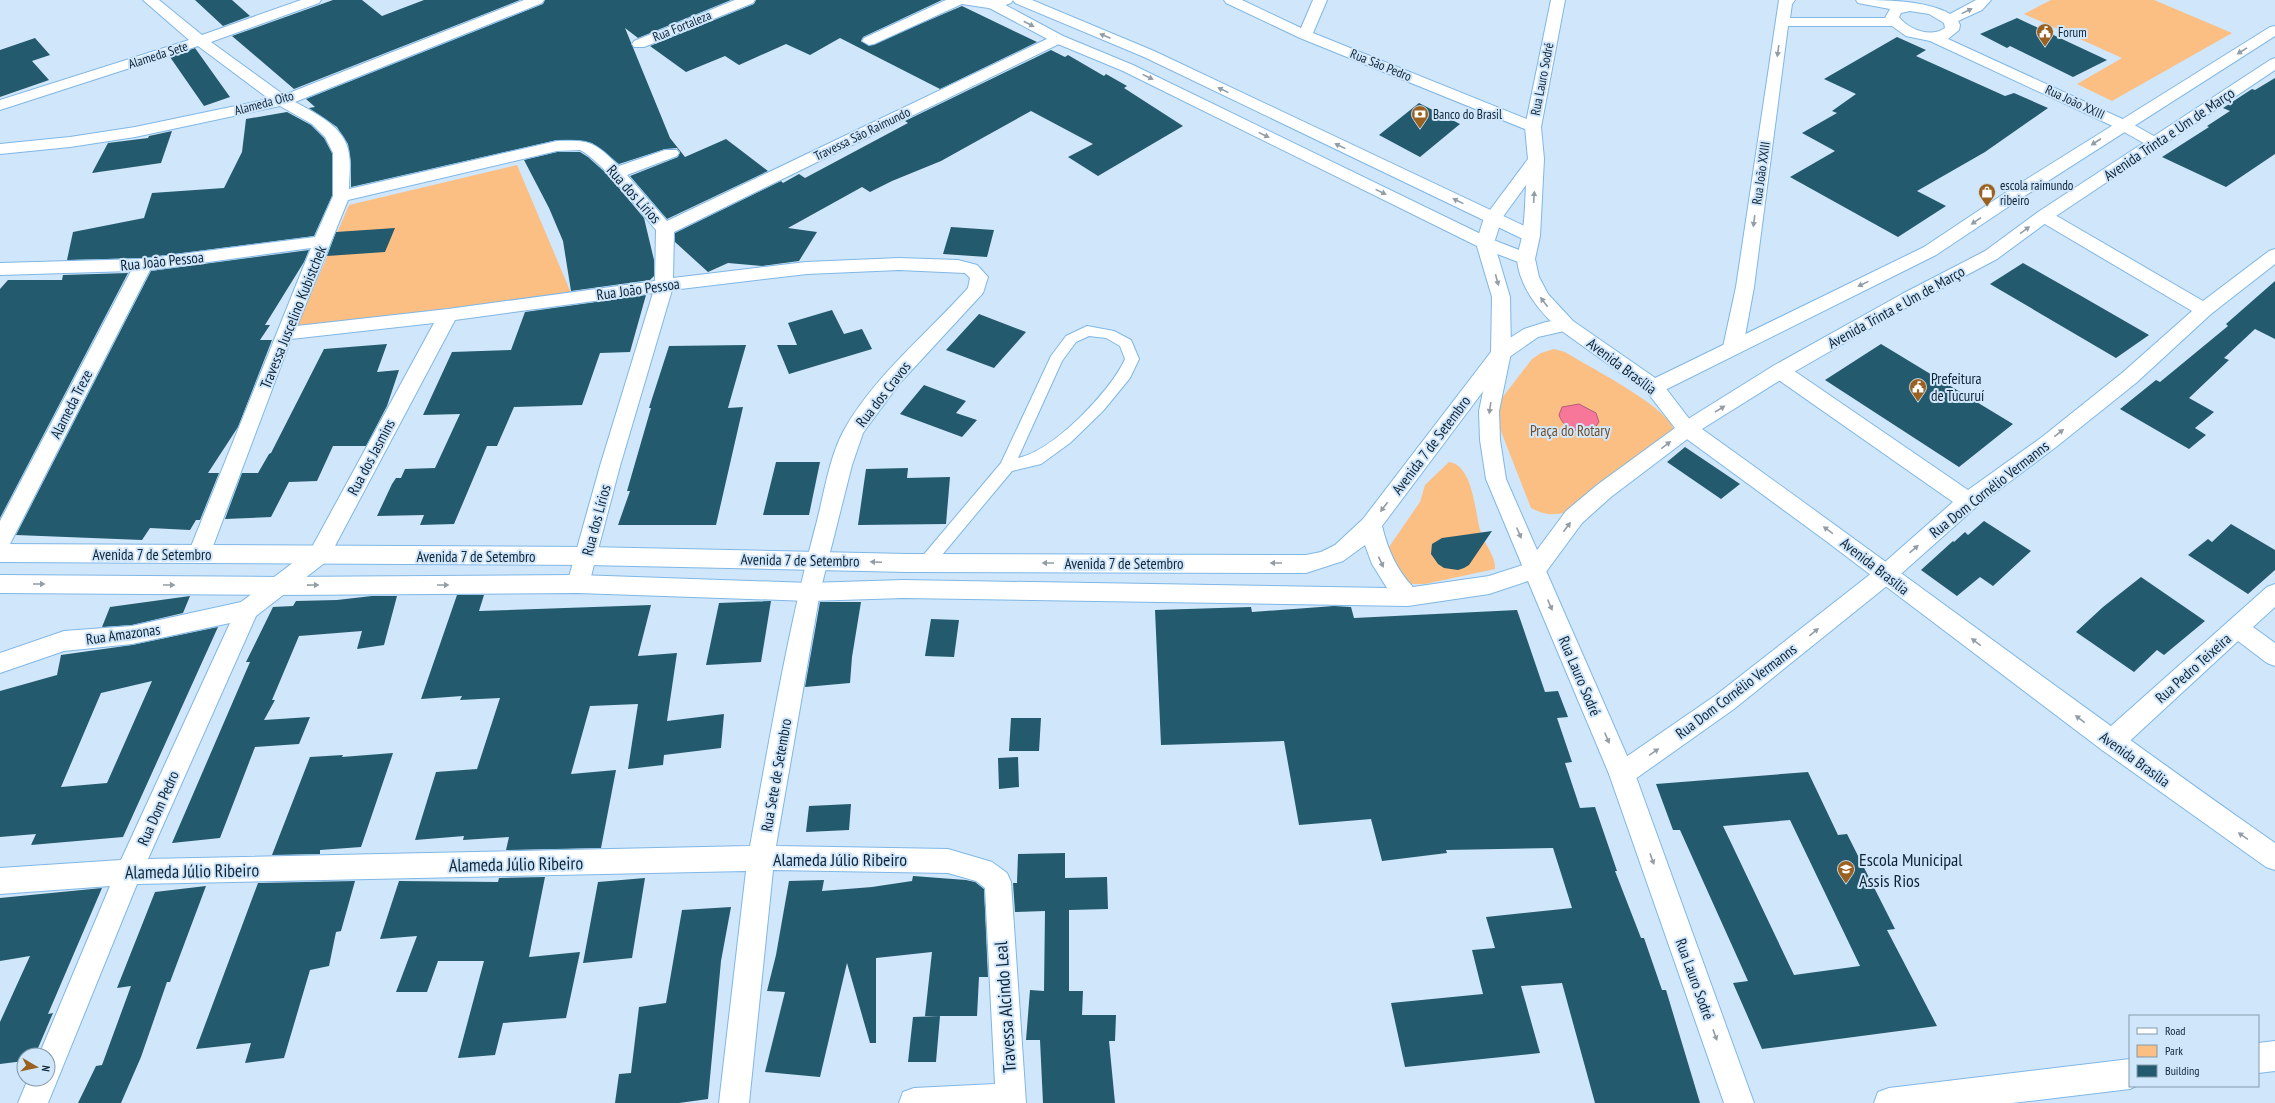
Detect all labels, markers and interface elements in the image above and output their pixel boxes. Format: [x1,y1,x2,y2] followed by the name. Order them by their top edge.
[650,7,714,45] street label: Rua Fortaleza
[1962,8,1973,14] one-way arrow
[1024,20,1035,27] one-way arrow
[2035,22,2055,47] public building icon: Forum
[2058,24,2087,41] place label: Forum
[1098,32,1110,38] one-way arrow
[126,37,190,73] street label: Alameda Sete
[1527,41,1557,117] street label: Rua Lauro Sodré
[1348,45,1415,85] street label: Rua São Pedro
[1775,45,1781,57] one-way arrow
[2236,47,2248,54] one-way arrow
[1142,74,1153,80] one-way arrow
[2043,81,2107,123] street label: Rua João XXIII
[2100,83,2238,185] street label: Avenida Trinta e Um de Março
[232,87,296,119] street label: Alameda Oito
[1217,87,1229,93] one-way arrow
[811,103,913,165] street label: Travessa São Raimundo
[1410,104,1430,129] bank icon: Banco do Brasil
[1433,106,1502,123] place label: Banco do Brasil
[1259,132,1270,138] one-way arrow
[2091,138,2101,146] one-way arrow
[1748,140,1774,206] street label: Rua João XXIII
[1335,142,1346,149] one-way arrow
[603,161,665,227] street label: Rua dos Lírios
[2000,177,2074,209] place label: escola raimundo ribeiro
[1977,182,1997,207] shop icon: escola raimundo ribeiro
[1375,189,1387,195] one-way arrow
[1530,191,1537,203] one-way arrow
[1452,198,1463,204] one-way arrow
[1751,215,1757,227] one-way arrow
[1971,217,1981,225] one-way arrow
[2020,226,2030,234] one-way arrow
[256,242,330,391] street label: Travessa Juscelino Kubistchek
[119,247,205,275] street label: Rua João Pessoa
[1824,261,1968,353] street label: Avenida Trinta e Um de Março
[595,274,681,304] street label: Rua João Pessoa
[1494,274,1500,286] one-way arrow
[1857,281,1868,287] one-way arrow
[1540,296,1549,307] one-way arrow
[1583,334,1661,398] street label: Avenida Brasília
[851,357,915,431] street label: Rua dos Cravos
[46,366,96,442] street label: Alameda Treze
[1931,369,1985,405] place label: Prefeitura de Tucuruí
[1908,377,1928,402] public building icon: Prefeitura de Tucuruí
[1388,392,1474,498] street label: Avenida 7 de Setembro
[1487,402,1493,414] one-way arrow
[1714,405,1726,412] one-way arrow
[343,416,399,498] street label: Rua dos Jasmins
[1530,421,1610,440] park label: Praça do Rotary
[2054,429,2065,438] one-way arrow
[1925,436,2053,542] street label: Rua Dom Cornélio Vermanns
[1661,440,1672,449] one-way arrow
[577,483,615,557] street label: Rua dos Lírios
[1380,502,1388,513] one-way arrow
[1562,522,1571,533] one-way arrow
[1822,526,1833,534] one-way arrow
[1516,527,1522,538] one-way arrow
[1837,533,1913,599] street label: Avenida Brasília
[1909,544,1919,554] one-way arrow
[93,545,212,564] street label: Avenida 7 de Setembro
[417,547,536,566] street label: Avenida 7 de Setembro
[740,549,860,571] street label: Avenida 7 de Setembro
[1065,554,1184,573] street label: Avenida 7 de Setembro
[1378,556,1384,568] one-way arrow
[869,559,882,565] one-way arrow
[1041,560,1054,566] one-way arrow
[1269,560,1282,566] one-way arrow
[33,581,46,587] one-way arrow
[163,582,176,588] one-way arrow
[307,582,320,588] one-way arrow
[437,582,450,588] one-way arrow
[1547,600,1553,611] one-way arrow
[85,619,161,649] street label: Rua Amazonas
[1808,627,1819,636] one-way arrow
[2151,629,2235,707] street label: Rua Pedro Teixeira
[1555,633,1605,719] street label: Rua Lauro Sodré
[1971,637,1982,646] one-way arrow
[1672,639,1800,743] street label: Rua Dom Cornélio Vermanns
[2075,715,2086,724] one-way arrow
[757,717,795,833] street label: Rua Sete de Setembro
[2096,727,2174,791] street label: Avenida Brasília
[1604,732,1610,744] one-way arrow
[1649,748,1659,756] one-way arrow
[133,768,183,848] street label: Rua Dom Pedro
[2238,832,2248,840] one-way arrow
[773,848,907,871] street label: Alameda Júlio Ribeiro
[1859,848,1963,892] place label: Escola Municipal Assis Rios
[449,851,583,877] street label: Alameda Júlio Ribeiro
[1650,854,1656,866] one-way arrow
[125,858,259,884] street label: Alameda Júlio Ribeiro
[1836,859,1856,884] school or university icon: Escola Municipal Assis Rios
[1672,936,1718,1022] street label: Rua Lauro Sodré
[989,940,1021,1073] street label: Travessa Alcindo Leal
[2129,1015,2259,1087] legend
[2165,1023,2185,1038] text: Road
[1712,1029,1718,1041] one-way arrow
[2165,1043,2183,1058] text: Park
[16,1047,56,1087] north arrow
[2165,1063,2200,1078] text: Building
[38,1065,53,1073] text: N

